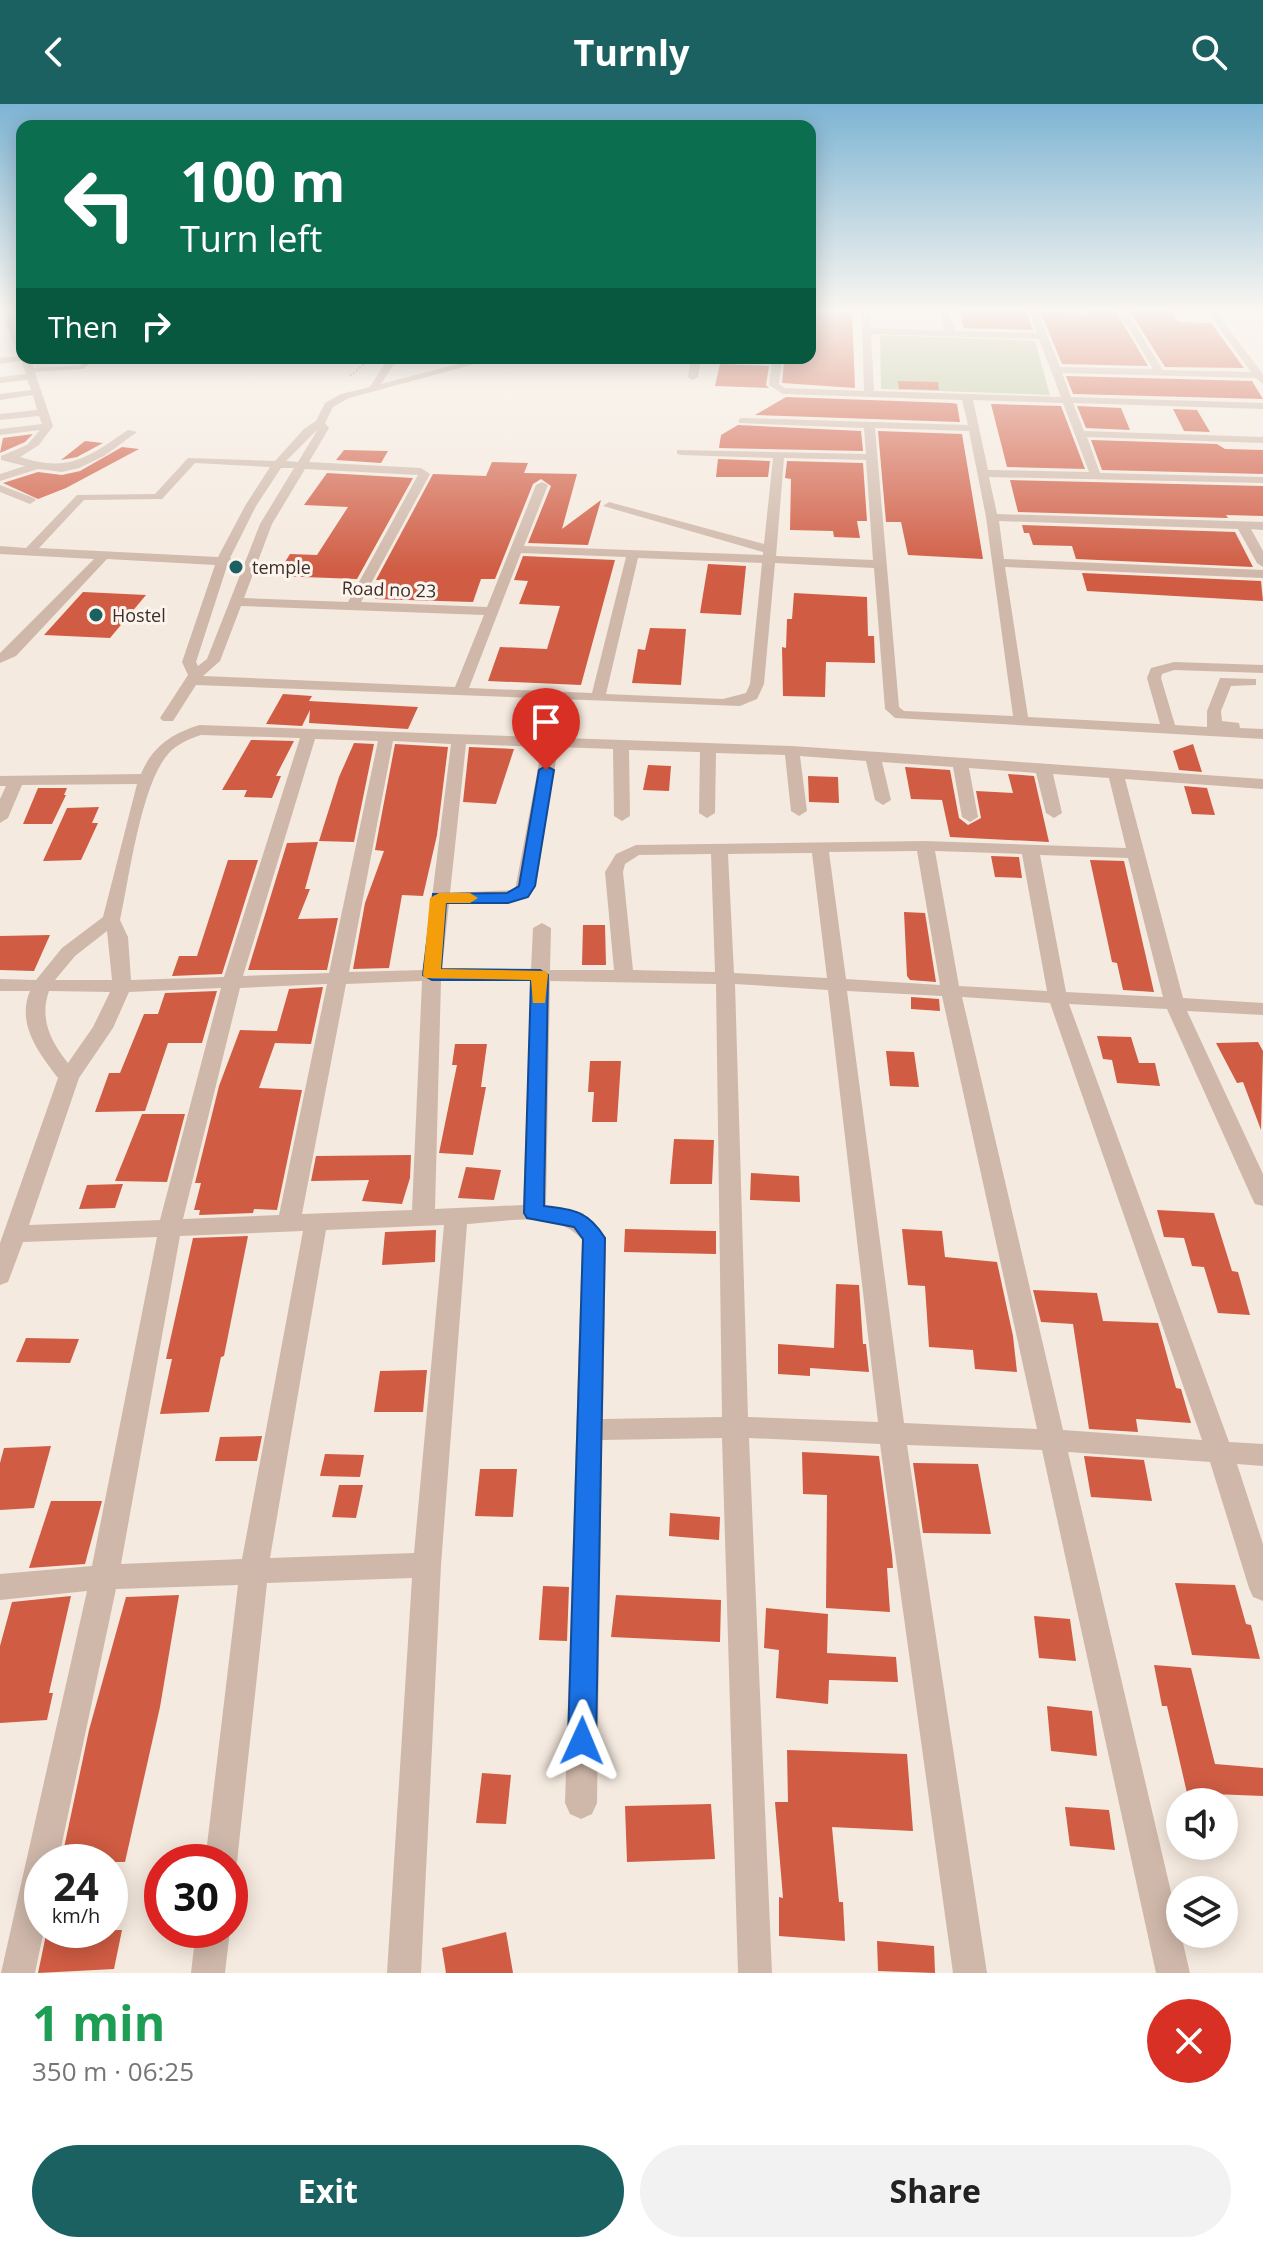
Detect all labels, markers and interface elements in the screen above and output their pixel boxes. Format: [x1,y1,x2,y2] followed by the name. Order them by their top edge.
[574,28,689,77] text: Turnly
[32,30,76,74] icon: back
[1187,30,1231,74] icon: search
[180,142,346,218] text: 100 m
[48,152,152,256] icon: left
[180,214,322,263] text: Turn left
[134,304,178,348] icon: right
[48,306,118,347] text: Then
[252,555,311,579] place label: temple
[227,558,245,576] marker: temple
[341,575,437,603] street label: Road no 23
[112,603,166,627] place label: Hostel
[87,606,105,624] marker: Hostel
[512,688,580,770] pin
[524,700,568,744] icon: arrive
[540,1699,624,1783] position arrow
[1166,1788,1238,1948] map controls
[1166,1788,1238,1860] button: sound
[144,1844,248,1948] speed limit sign: 30
[53,1858,99,1913] text: 24
[1166,1876,1238,1948] button: layers
[52,1902,100,1929] text: km/h
[32,1990,165,2055] text: 1 min
[1147,1999,1231,2083] button: close
[32,2053,194,2089] text: 350 m · 06:25
[32,2145,624,2237] button: Exit
[640,2145,1231,2237] button: Share

